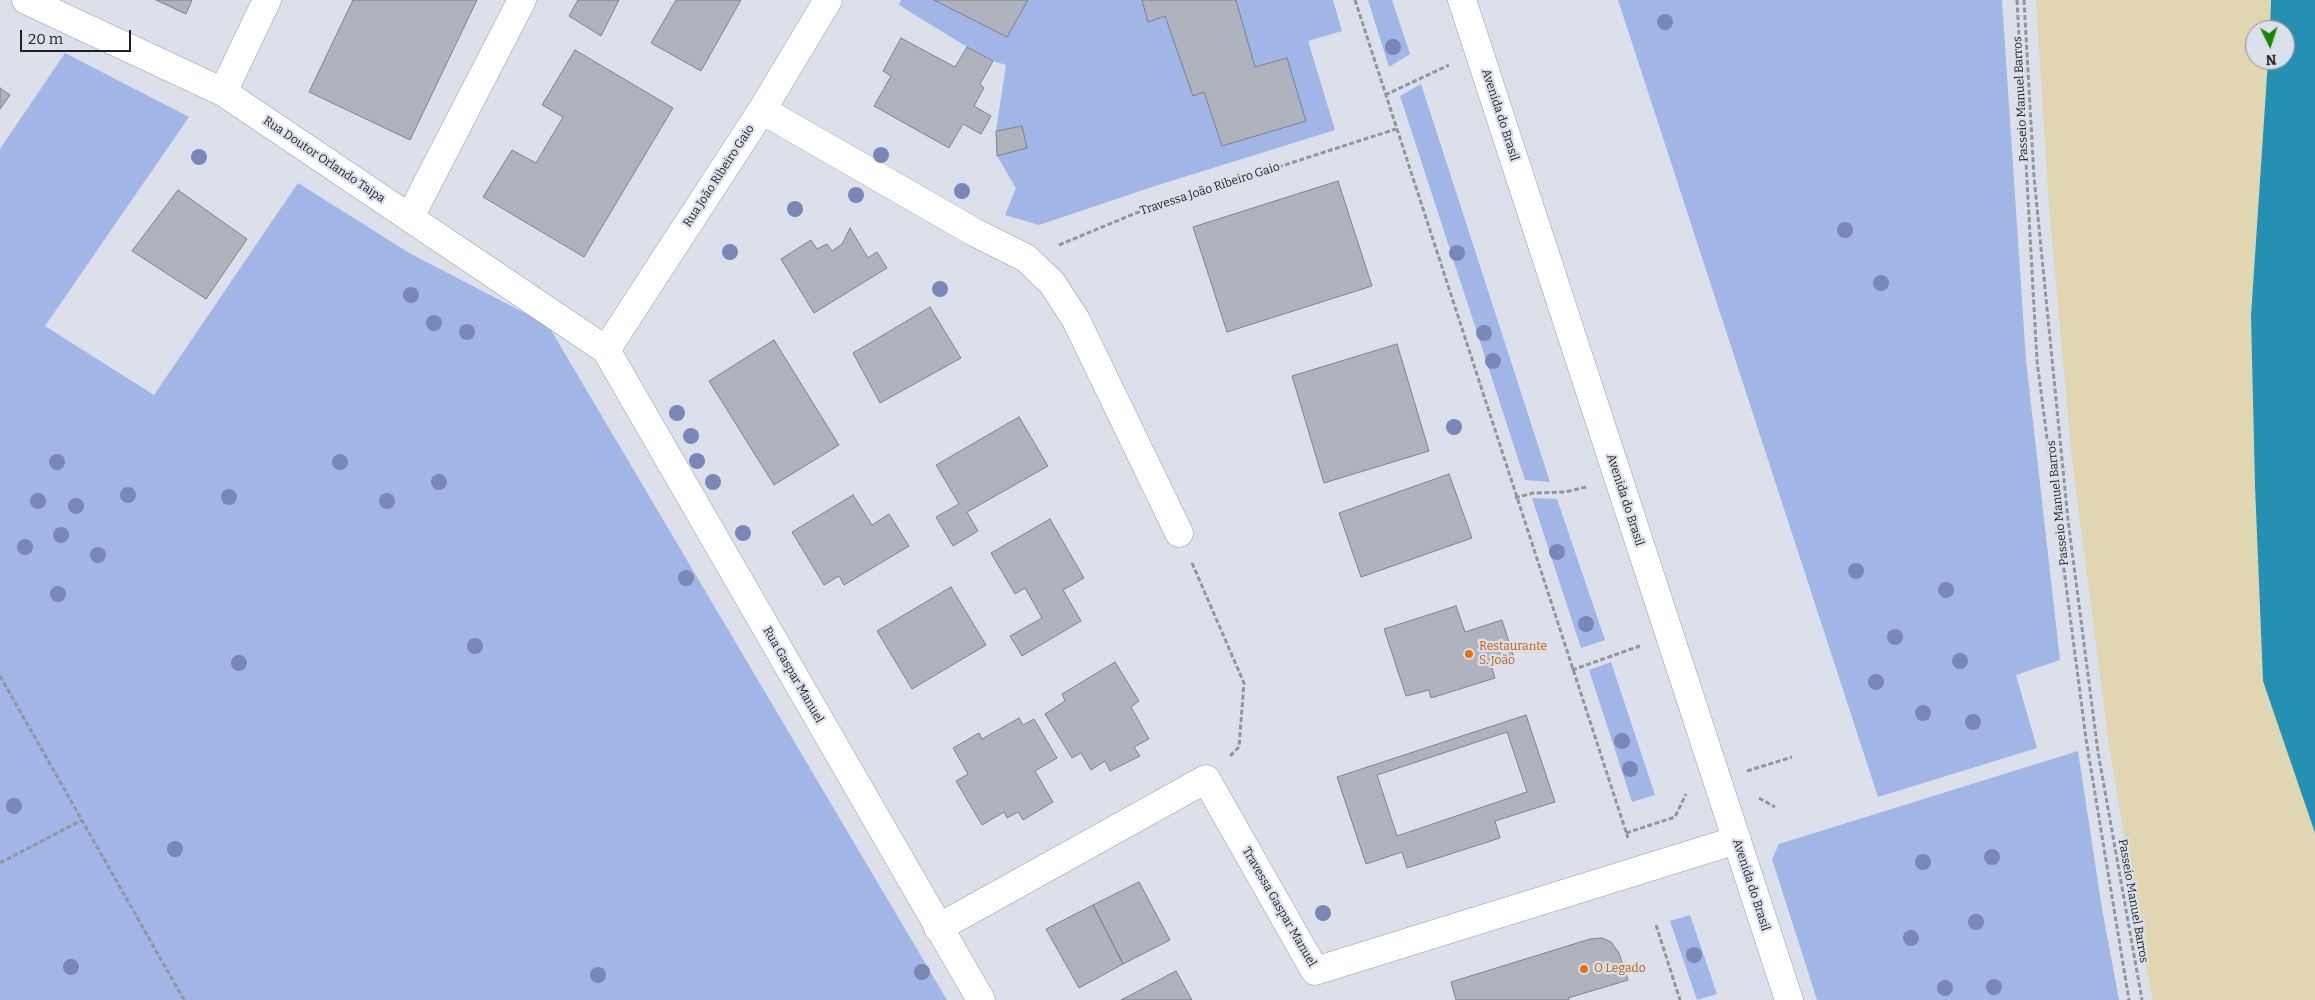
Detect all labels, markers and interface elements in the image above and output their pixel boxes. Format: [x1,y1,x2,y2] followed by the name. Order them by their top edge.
[22,20,134,52] scale bar
[2245,20,2295,70] north arrow
[28,30,63,48] text: 20 m
[2011,36,2031,162] street label: Passeio Manuel Barros
[2265,51,2277,68] text: N
[1478,67,1522,163] street label: Avenida do Brasil
[260,114,388,206] street label: Rua Doutor Orlando Taipa
[681,122,757,230] street label: Rua João Ribeiro Gaio
[1138,160,1282,218] street label: Travessa João Ribeiro Gaio
[2044,440,2072,566] street label: Passeio Manuel Barros
[1603,452,1647,548] street label: Avenida do Brasil
[760,624,826,726] street label: Rua Gaspar Manuel
[1479,640,1547,668] place label: Restaurante S. João
[1463,648,1475,660] marker: Restaurante S. João
[1729,837,1773,933] street label: Avenida do Brasil
[2115,838,2151,964] street label: Passeio Manuel Barros
[1239,845,1319,969] street label: Travessa Gaspar Manuel
[1594,962,1646,976] place label: O Legado
[1578,963,1590,975] marker: O Legado

